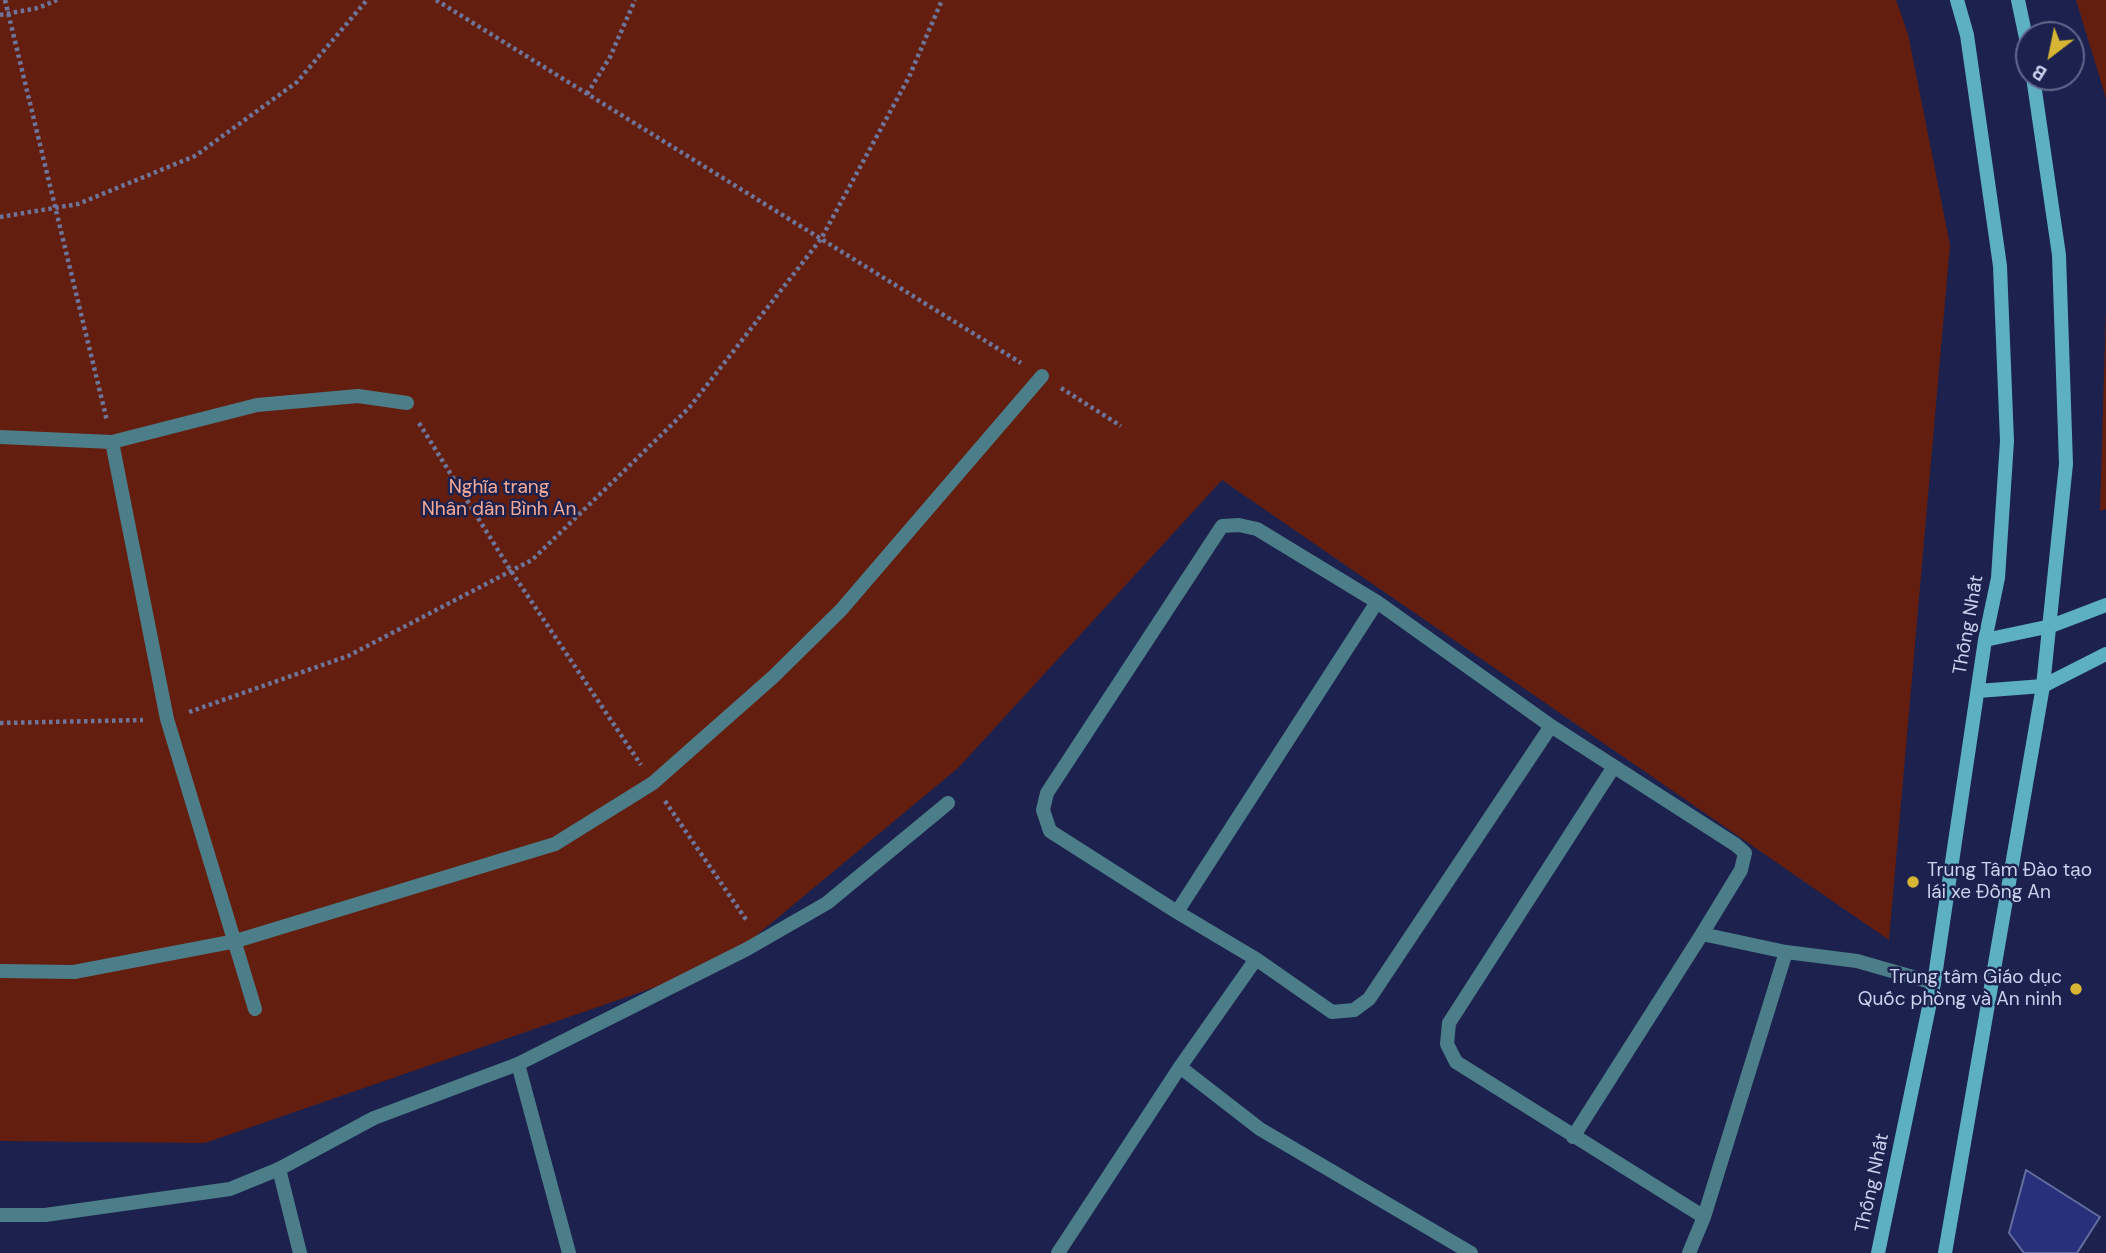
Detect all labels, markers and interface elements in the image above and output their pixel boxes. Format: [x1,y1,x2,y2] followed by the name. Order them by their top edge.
[2015,21,2085,91] north arrow
[2028,59,2051,86] text: B
[422,477,576,521] park label: Nghĩa trang Nhân dân Bình An
[1949,573,1989,677] street label: Thống Nhất
[1927,860,2092,904] place label: Trung Tâm Đào tạo lái xe Đồng An
[1905,874,1921,890] marker: Trung Tâm Đào tạo lái xe Đồng An
[1858,967,2062,1011] place label: Trung tâm Giáo dục Quốc phòng và An ninh
[2068,981,2084,997] marker: Trung tâm Giáo dục Quốc phòng và An ninh
[1851,1131,1895,1235] street label: Thống Nhất

